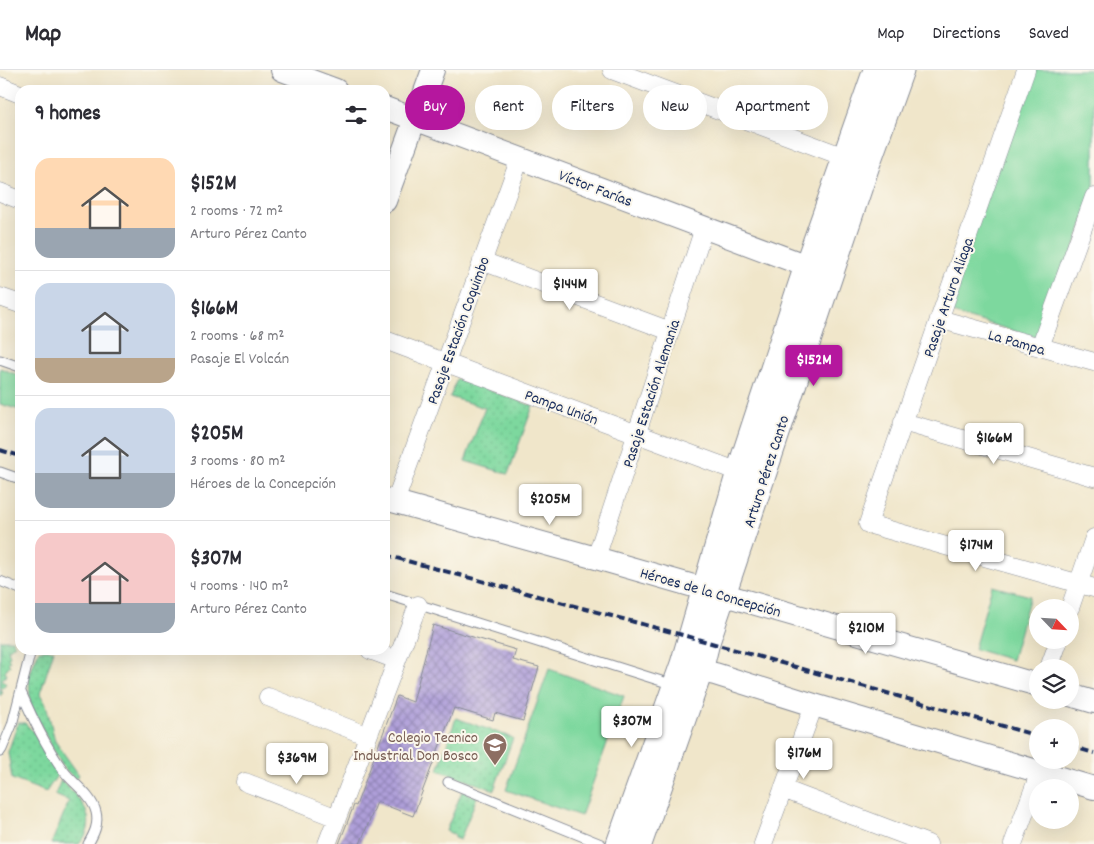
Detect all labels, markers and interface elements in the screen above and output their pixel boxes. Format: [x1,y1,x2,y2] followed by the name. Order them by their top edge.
[25,18,61,52] text: Map
[877,22,904,47] text: Map
[932,22,1001,47] text: Directions
[1029,22,1069,47] text: Saved
[405,85,465,130] chip: Buy
[475,85,542,130] chip: Rent
[552,85,633,130] chip: Filters
[643,85,707,130] chip: New
[717,85,828,130] chip: Apartment
[35,100,101,130] text: 9 homes
[342,101,370,129] icon: filters
[555,165,636,214] street label: Víctor Farías
[190,170,236,200] text: $152M
[75,178,135,238] icon: home
[190,200,283,223] text: 2 rooms · 72 m²
[190,223,307,246] text: Arturo Pérez Canto
[918,234,981,361] street label: Pasaje Arturo Aliaga
[422,254,497,408] street label: Pasaje Estación Coquimbo
[535,268,605,311] pin: $144M
[553,273,587,296] text: $144M
[190,295,238,325] text: $166M
[75,303,135,363] icon: home
[618,316,687,471] street label: Pasaje Estación Alemania
[985,324,1048,363] street label: La Pampa
[190,325,284,348] text: 2 rooms · 68 m²
[779,344,849,387] pin: $152M
[190,348,289,371] text: Pasaje El Volcán
[796,349,832,372] text: $152M
[521,384,601,432] street label: Pampa Unión
[738,413,796,531] street label: Arturo Pérez Canto
[190,420,243,450] text: $205M
[959,422,1029,465] pin: $166M
[976,427,1012,450] text: $166M
[75,428,135,488] icon: home
[190,450,285,473] text: 3 rooms · 80 m²
[190,473,336,496] text: Héroes de la Concepción
[515,484,585,526] pin: $205M
[530,488,570,511] text: $205M
[941,530,1011,572] pin: $174M
[959,534,993,557] text: $174M
[190,545,242,575] text: $307M
[75,553,135,613] icon: home
[637,562,784,625] street label: Héroes de la Concepción
[190,575,289,598] text: 4 rooms · 140 m²
[190,598,307,621] text: Arturo Pérez Canto
[1029,599,1079,649] north arrow
[1029,599,1079,829] map controls
[831,612,901,655] pin: $210M
[848,617,884,640] text: $210M
[1029,659,1079,709] button: layers
[597,706,667,748] pin: $307M
[612,710,652,733] text: $307M
[1029,719,1079,769] button: +
[353,727,478,768] place label: Colegio Tecnico Industrial Don Bosco
[482,732,508,766] school or university icon: Colegio Tecnico Industrial Don Bosco
[769,738,839,780] pin: $176M
[262,742,332,785] pin: $369M
[787,742,821,765] text: $176M
[277,747,317,770] text: $369M
[1029,779,1079,829] button: −

